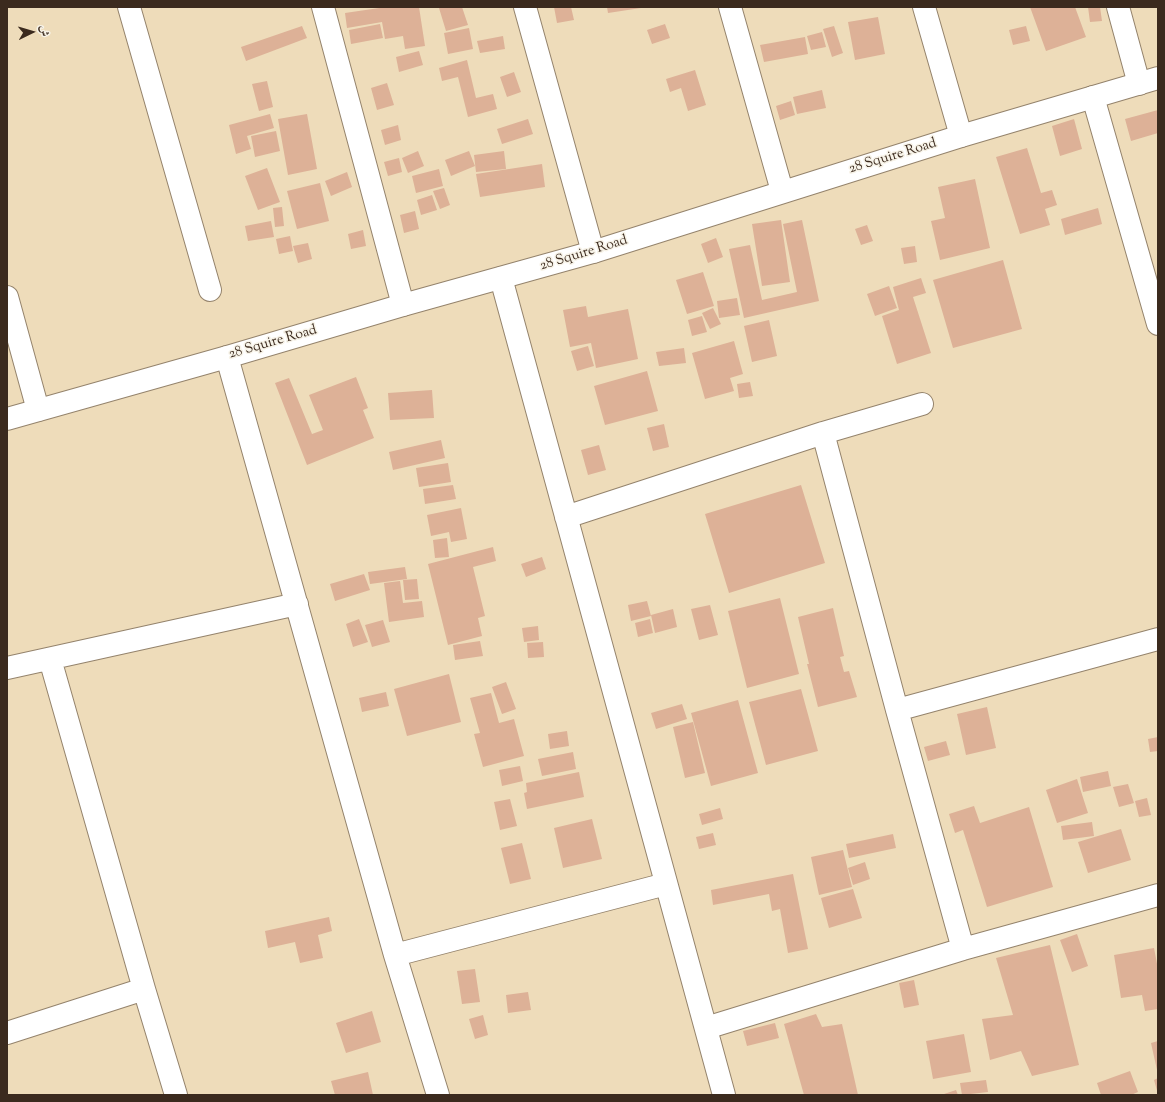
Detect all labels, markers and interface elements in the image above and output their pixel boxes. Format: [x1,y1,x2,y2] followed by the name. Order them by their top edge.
[12,12,52,52] north arrow
[36,25,52,37] text: ش
[847,136,939,178] street label: 28 Squire Road
[538,233,630,275] street label: 28 Squire Road
[227,322,319,364] street label: 28 Squire Road

